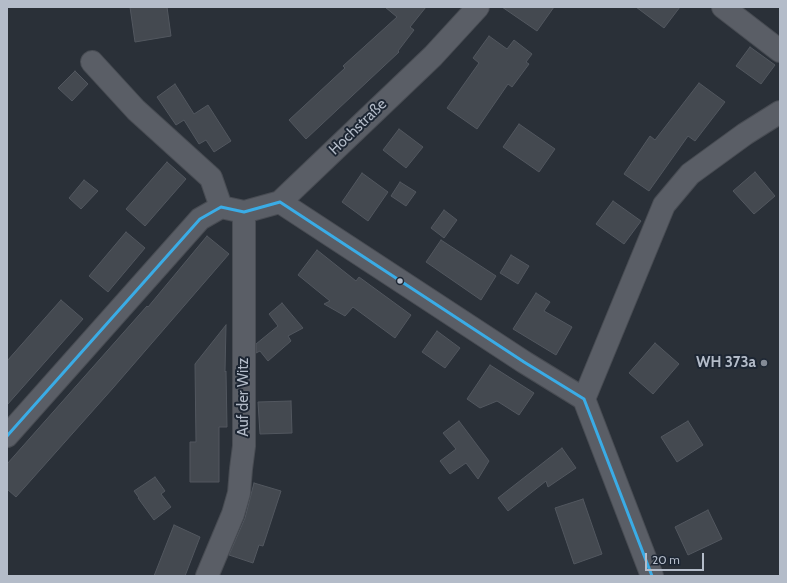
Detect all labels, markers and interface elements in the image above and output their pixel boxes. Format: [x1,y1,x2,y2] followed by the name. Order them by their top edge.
[326,95,390,159] street label: Hochstraße
[395,276,405,286] unlabelled marker
[696,354,756,372] place label: WH 373a
[235,358,253,436] street label: Auf der Witz
[759,358,769,368] marker: WH 373a
[647,545,706,571] scale bar
[652,552,680,567] text: 20 m

